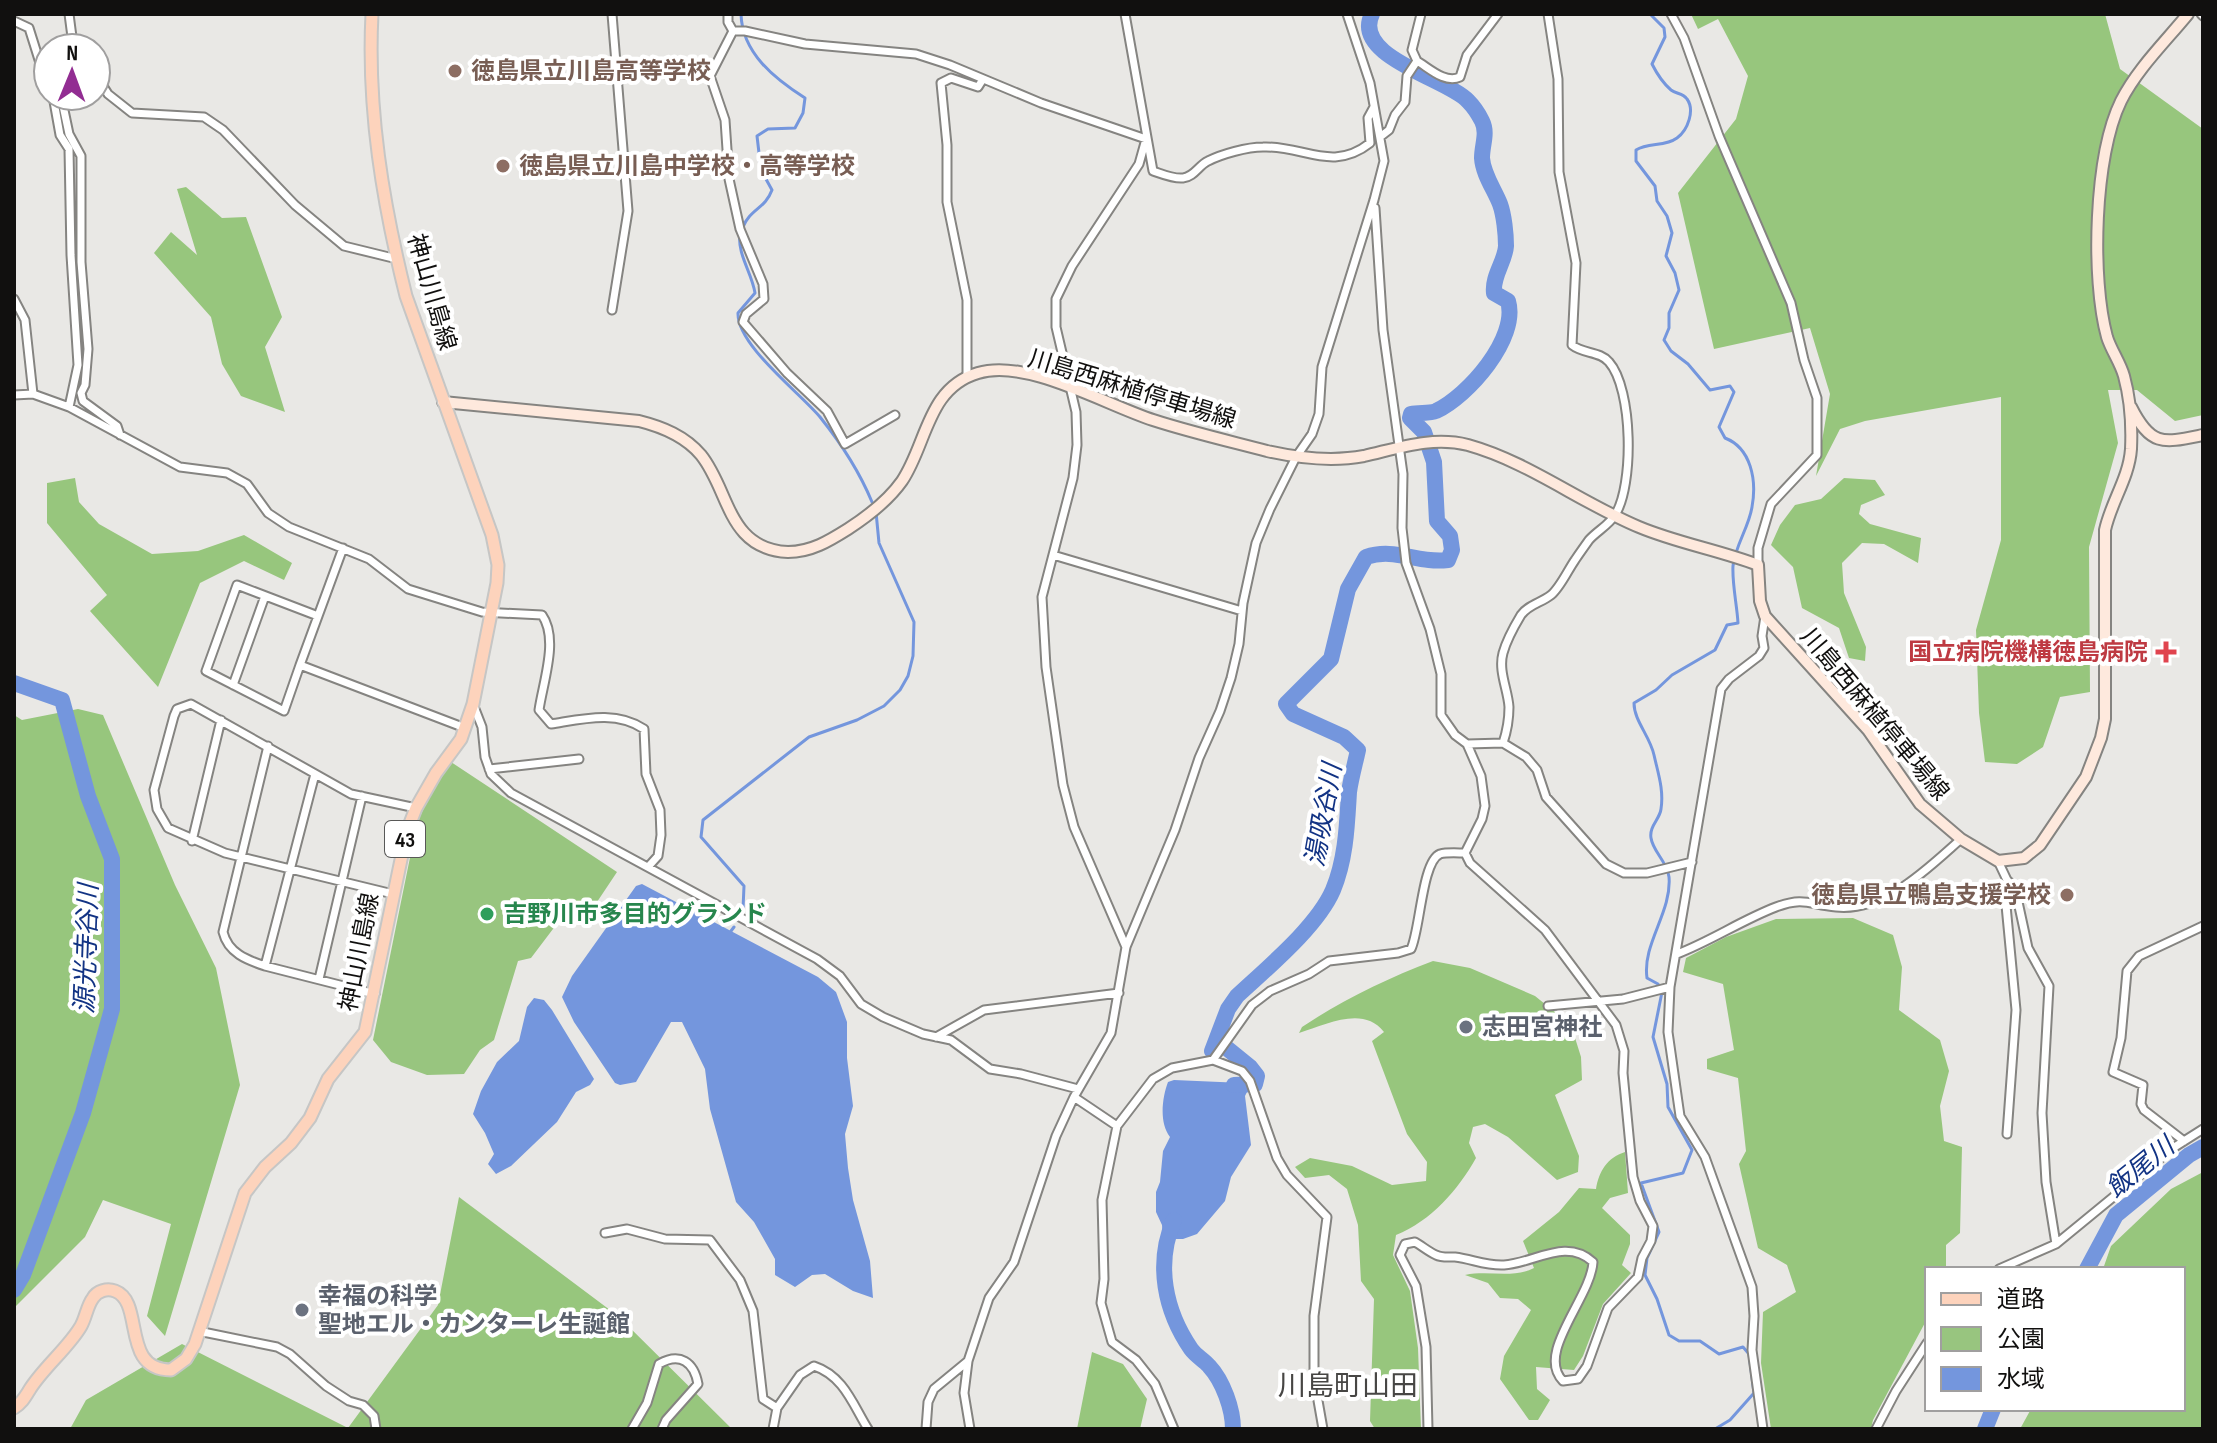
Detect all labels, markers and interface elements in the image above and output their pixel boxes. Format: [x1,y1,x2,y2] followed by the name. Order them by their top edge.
[32,32,112,112] north arrow
[66,40,78,67] text: N
[471,57,711,86] place label: 徳島県立川島高等学校
[446,62,464,80] marker: 徳島県立川島高等学校
[519,152,855,181] place label: 徳島県立川島中学校・高等学校
[494,157,512,175] marker: 徳島県立川島中学校・高等学校
[401,230,462,354] street label: 神山川島線
[1024,344,1239,435] street label: 川島西麻植停車場線
[1794,622,1955,806] street label: 川島西麻植停車場線
[1908,638,2148,667] place label: 国立病院機構徳島病院
[2155,641,2177,663] marker: 国立病院機構徳島病院
[1300,758,1349,869] water label: 湯吸谷川
[385,821,425,857] road number: 43
[70,881,105,1015] water label: 源光寺谷川
[1811,881,2051,910] place label: 徳島県立鴨島支援学校
[2058,886,2076,904] marker: 徳島県立鴨島支援学校
[334,890,385,1014] street label: 神山川島線
[503,900,767,929] place label: 吉野川市多目的グランド
[478,905,496,923] marker: 吉野川市多目的グランド
[1482,1013,1602,1042] place label: 志田宮神社
[1457,1018,1475,1036] marker: 志田宮神社
[2101,1130,2183,1205] water label: 飯尾川
[1925,1267,2185,1411] legend
[318,1282,630,1339] place label: 幸福の科学 聖地エル・カンターレ生誕館
[1997,1285,2045,1314] text: 道路
[293,1301,311,1319] marker: 幸福の科学 聖地エル・カンターレ生誕館
[1997,1325,2045,1354] text: 公園
[1997,1365,2045,1394] text: 水域
[1278,1370,1418,1403] district label: 川島町山田

